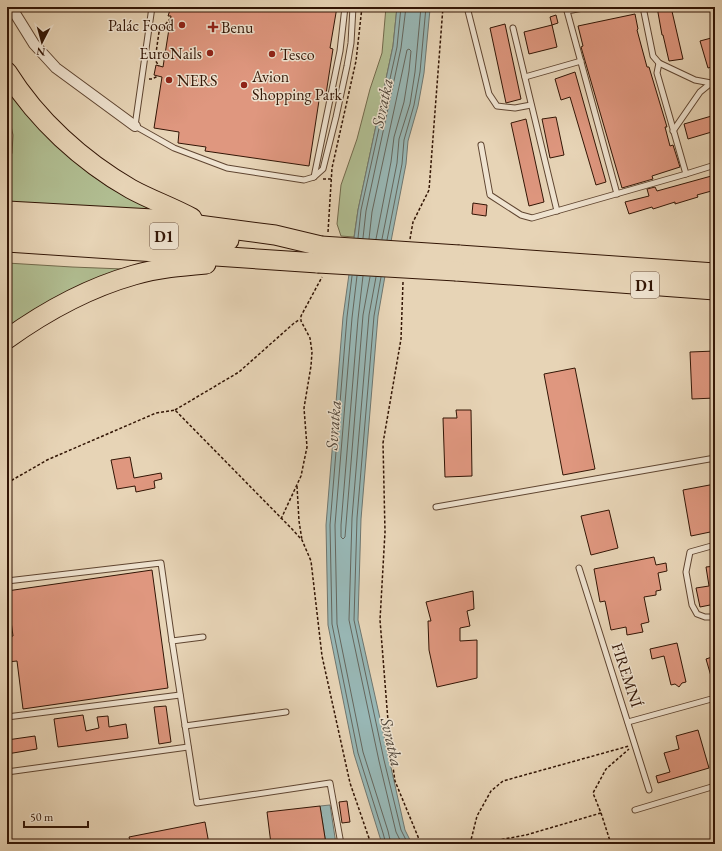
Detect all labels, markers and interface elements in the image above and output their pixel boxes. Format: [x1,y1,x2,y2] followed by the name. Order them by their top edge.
[108,15,175,36] place label: Palác Food
[221,17,254,38] place label: Benu
[177,20,187,30] marker: Palác Food
[22,22,62,62] north arrow
[208,22,218,32] marker: Benu
[139,43,202,64] place label: EuroNails
[280,44,315,65] place label: Tesco
[36,45,46,59] text: N
[205,48,215,58] marker: EuroNails
[267,49,277,59] marker: Tesco
[251,66,342,105] place label: Avion Shopping Park
[177,70,218,91] place label: NERS
[164,75,174,85] marker: NERS
[366,76,398,131] water label: Svratka
[239,80,249,90] marker: Avion Shopping Park
[150,223,178,249] road number: D1
[631,272,659,298] road number: D1
[320,399,346,452] water label: Svratka
[607,640,647,710] street label: FIREMNÍ
[375,714,408,769] water label: Svratka
[24,803,88,829] scale bar
[30,809,54,825] text: 50 m

